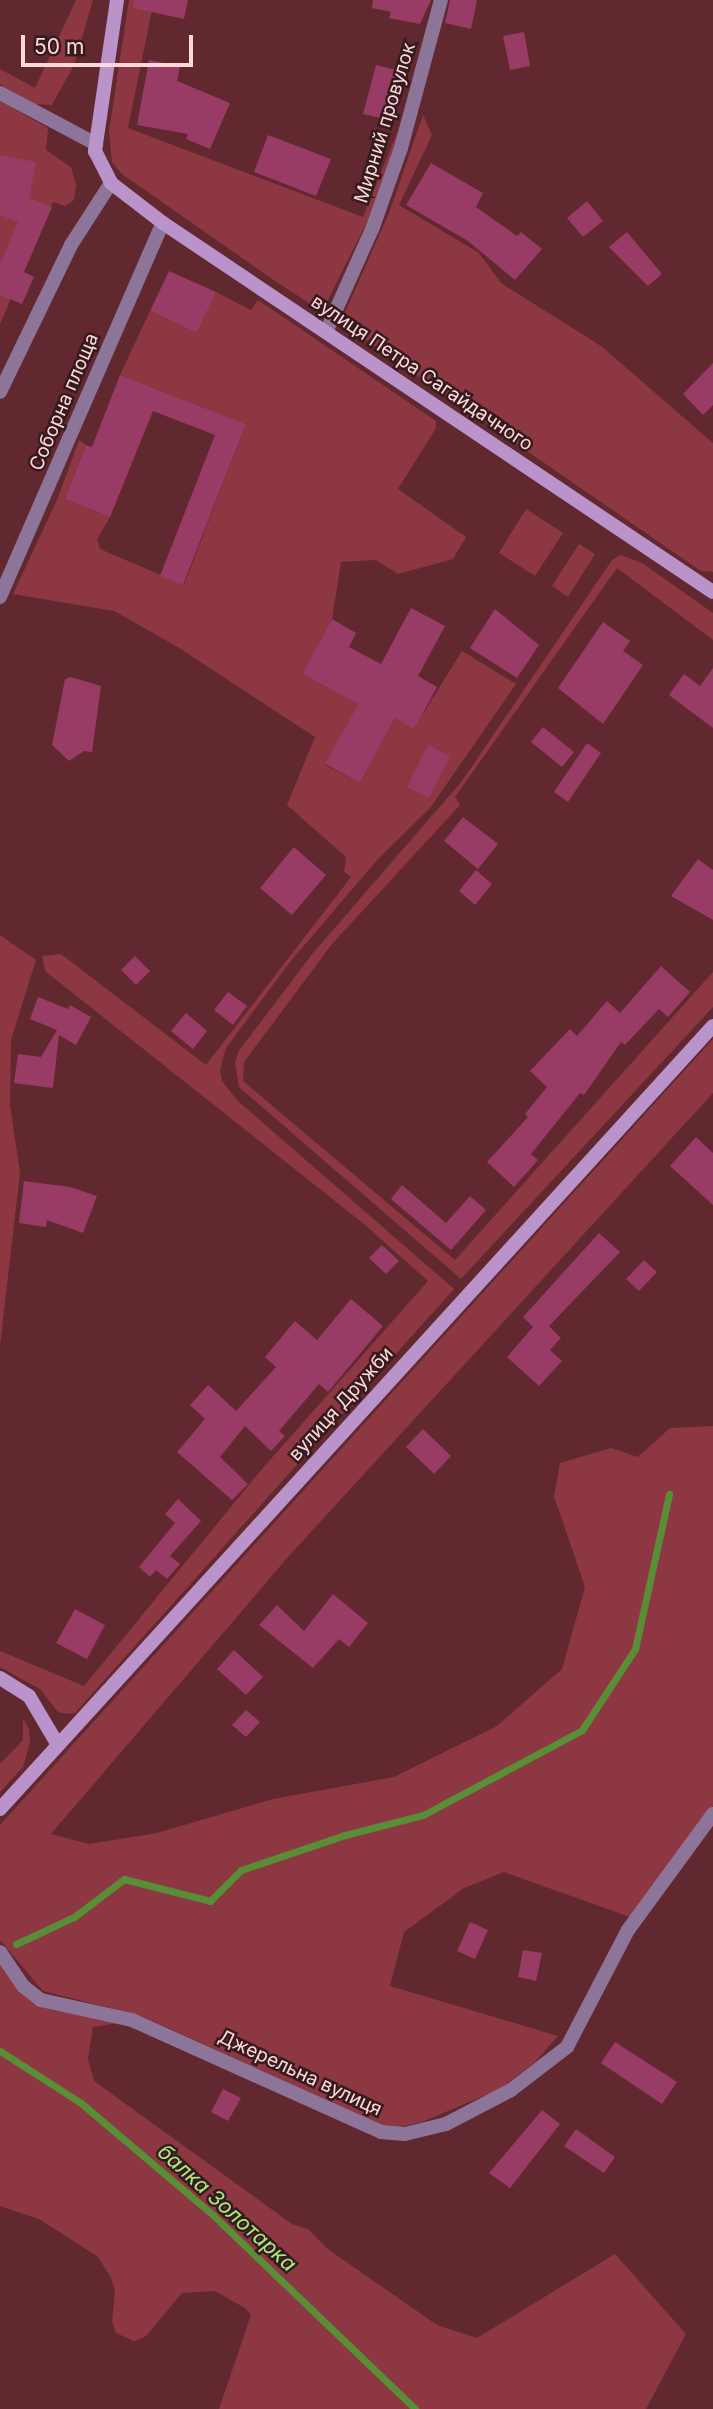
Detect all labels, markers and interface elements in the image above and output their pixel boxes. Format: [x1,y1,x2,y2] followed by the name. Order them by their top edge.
[24,21,196,65] scale bar
[34,34,84,59] text: 50 m
[350,40,420,206] street label: Мирний провулок
[307,290,537,456] street label: вулиця Петра Сагайдачного
[25,330,103,474] street label: Соборна площа
[284,1342,398,1466] street label: вулиця Дружби
[215,2025,385,2121] street label: Джерельна вулиця
[153,2139,301,2277] water label: балка Золотарка

